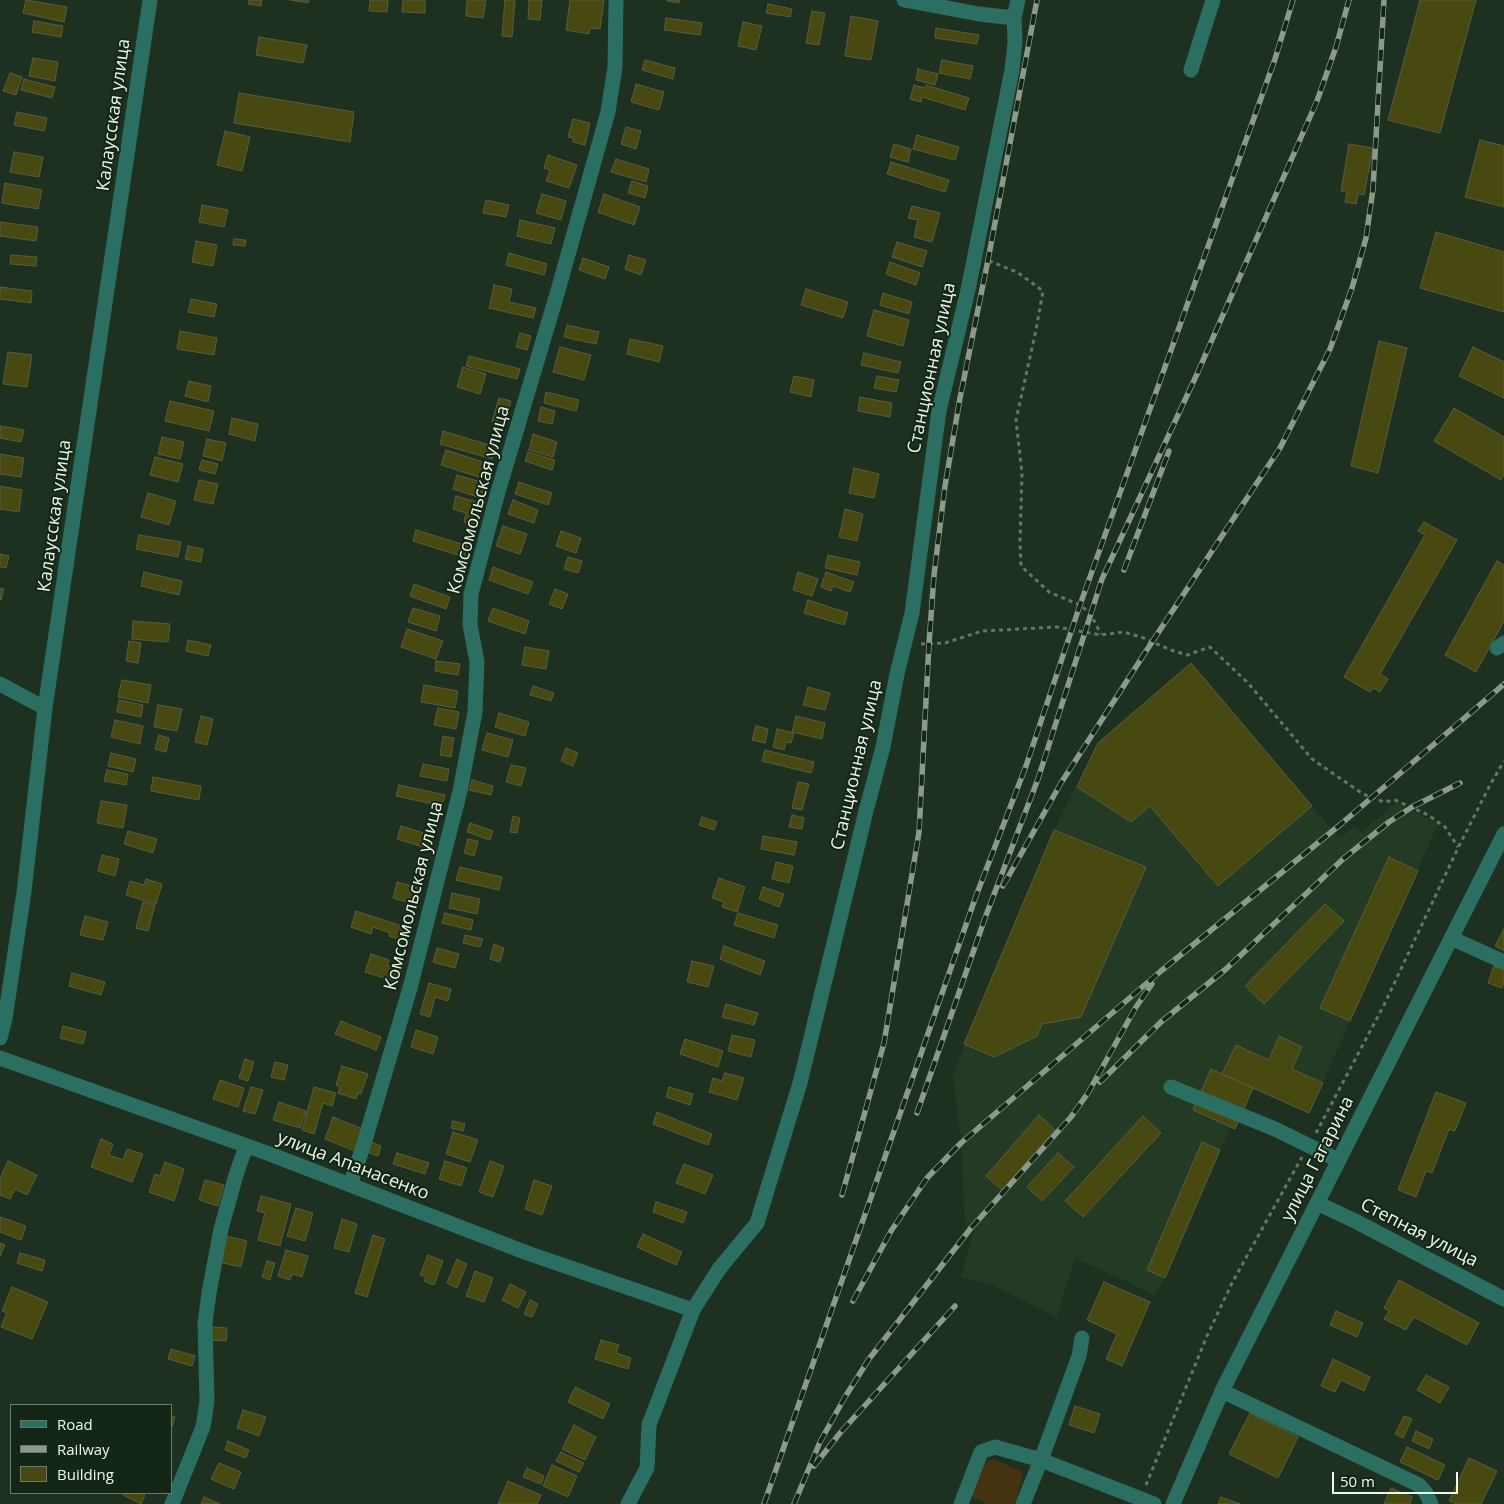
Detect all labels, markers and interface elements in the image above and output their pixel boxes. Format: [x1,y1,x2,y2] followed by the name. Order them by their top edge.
[93,37,135,193] street label: Калаусская улица
[903,281,961,455] street label: Станционная улица
[443,404,515,596] street label: Комсомольская улица
[34,438,76,594] street label: Калаусская улица
[827,678,887,852] street label: Станционная улица
[380,799,448,993] street label: Комсомольская улица
[1277,1093,1359,1225] street label: улица Гагарина
[274,1127,432,1205] street label: улица Апанасенко
[1357,1194,1481,1272] street label: Степная улица
[10,1404,172,1494] legend
[57,1414,93,1434] text: Road
[57,1439,110,1459] text: Railway
[1334,1462,1460,1494] scale bar
[57,1464,114,1484] text: Building
[1340,1471,1375,1491] text: 50 m

